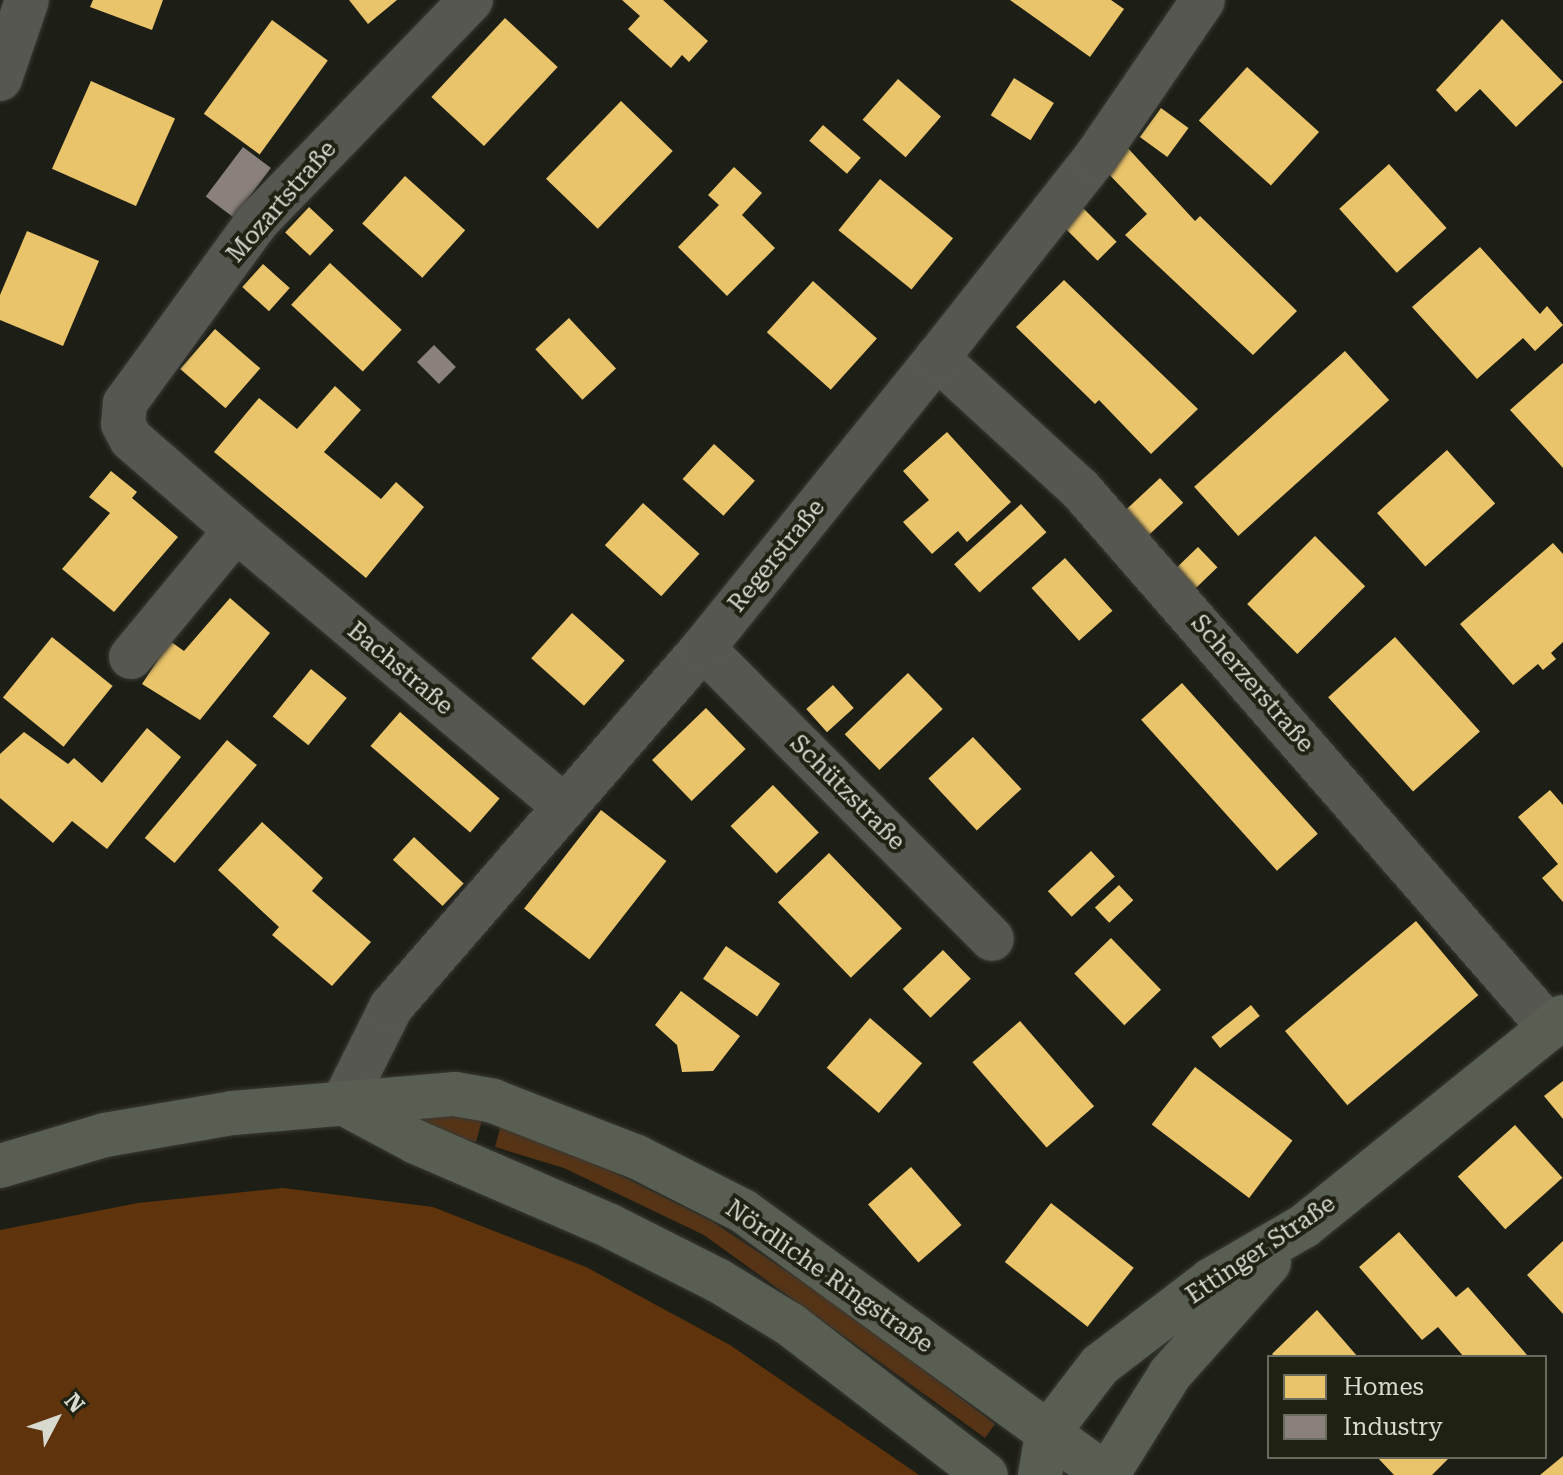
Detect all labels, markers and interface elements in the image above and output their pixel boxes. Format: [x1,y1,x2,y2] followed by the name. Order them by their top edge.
[221,135,343,269] street label: Mozartstraße
[723,494,831,618] street label: Regerstraße
[1184,609,1320,759] street label: Scherzerstraße
[341,617,459,721] street label: Bachstraße
[783,729,911,857] street label: Schützstraße
[1181,1190,1341,1310] street label: Ettinger Straße
[720,1195,938,1359] street label: Nördliche Ringstraße
[1267,1355,1547,1459] legend
[1343,1373,1424,1401] text: Homes
[16,1379,96,1459] north arrow
[59,1388,89,1418] text: N
[1343,1413,1443,1441] text: Industry

